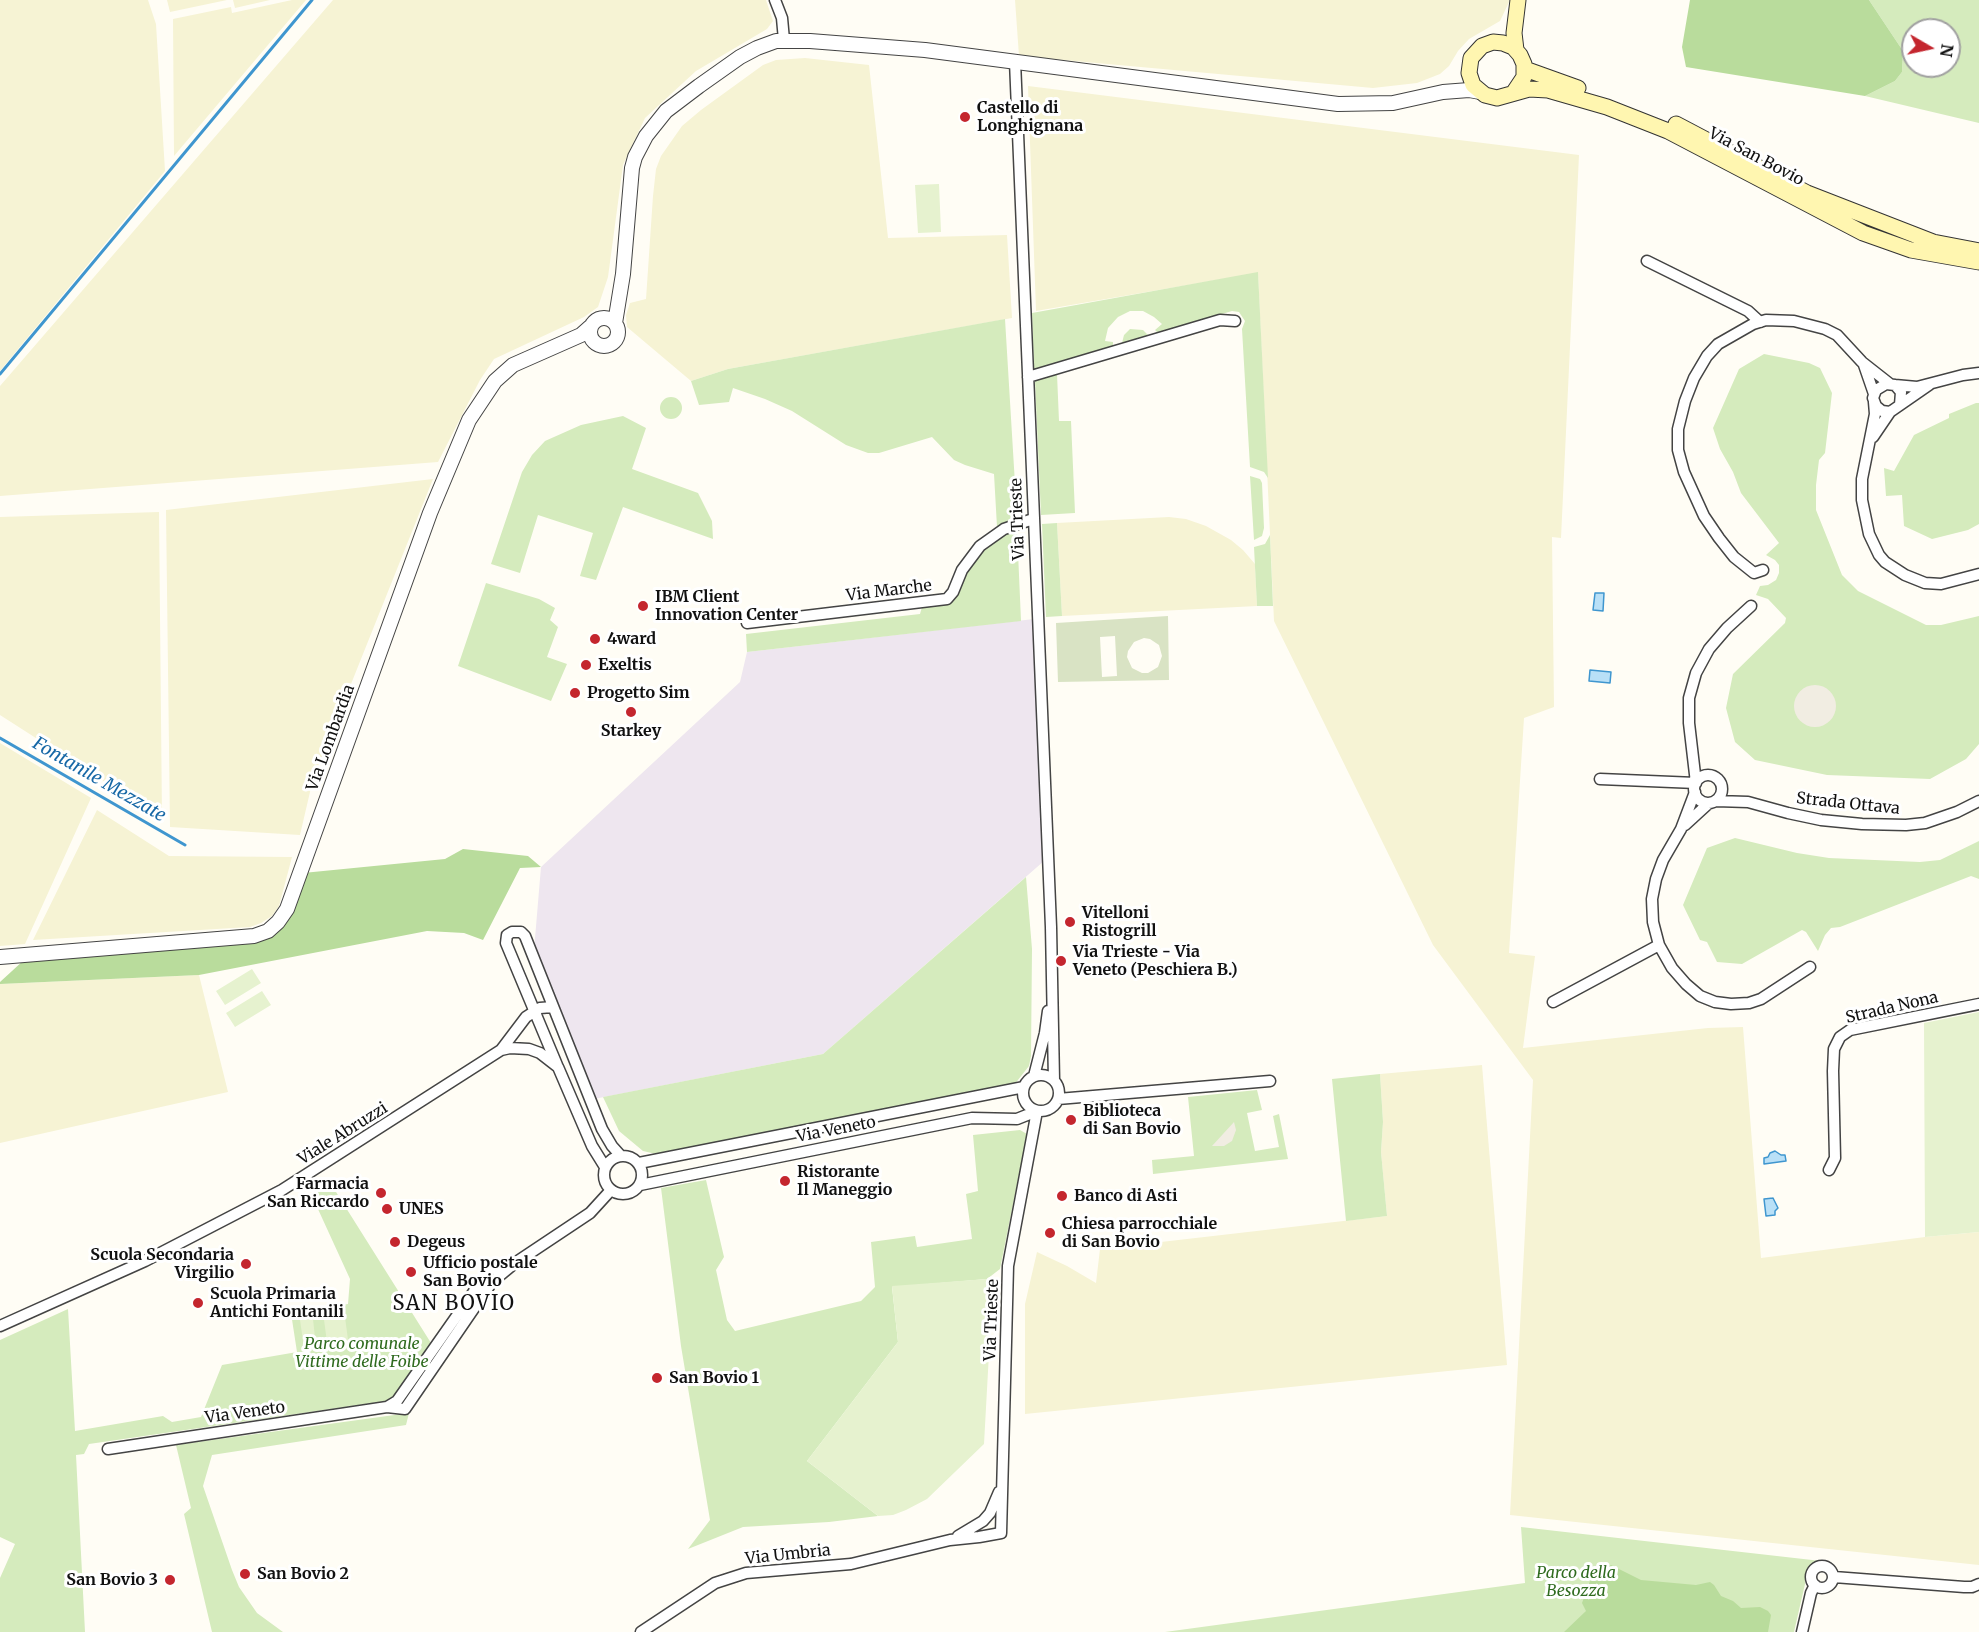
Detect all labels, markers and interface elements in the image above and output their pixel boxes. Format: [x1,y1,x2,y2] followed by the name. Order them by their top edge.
[1901,18,1961,78] north arrow
[1936,43,1958,58] text: N
[977,98,1083,136] place label: Castello di Longhignana
[958,110,972,124] marker: Castello di Longhignana
[1705,124,1807,190] street label: Via San Bovio
[1007,478,1029,560] street label: Via Trieste
[845,576,933,606] street label: Via Marche
[655,587,798,625] place label: IBM Client Innovation Center
[636,599,650,613] marker: IBM Client Innovation Center
[607,629,656,649] place label: 4ward
[588,632,602,646] marker: 4ward
[598,655,652,675] place label: Exeltis
[579,658,593,672] marker: Exeltis
[303,682,359,794] street label: Via Lombardia
[587,683,690,703] place label: Progetto Sim
[568,686,582,700] marker: Progetto Sim
[624,705,638,719] marker: Starkey
[601,721,661,741] place label: Starkey
[29,733,169,827] water label: Fontanile Mezzate
[1795,789,1901,819] street label: Strada Ottava
[1082,903,1156,941] place label: Vitelloni Ristogrill
[1063,915,1077,929] marker: Vitelloni Ristogrill
[1073,942,1238,980] place label: Via Trieste - Via Veneto (Peschiera B.)
[1054,954,1068,968] marker: Via Trieste - Via Veneto (Peschiera B.)
[1844,988,1940,1028] street label: Strada Nona
[295,1099,391,1169] street label: Viale Abruzzi
[1083,1101,1181,1139] place label: Biblioteca di San Bovio
[795,1113,877,1147] street label: Via Veneto
[1064,1113,1078,1127] marker: Biblioteca di San Bovio
[797,1162,892,1200] place label: Ristorante Il Maneggio
[267,1174,369,1212] place label: Farmacia San Riccardo
[778,1174,792,1188] marker: Ristorante Il Maneggio
[374,1186,388,1200] marker: Farmacia San Riccardo
[1074,1186,1177,1206] place label: Banco di Asti
[1055,1189,1069,1203] marker: Banco di Asti
[399,1199,444,1219] place label: UNES
[380,1202,394,1216] marker: UNES
[1062,1214,1217,1252] place label: Chiesa parrocchiale di San Bovio
[1043,1226,1057,1240] marker: Chiesa parrocchiale di San Bovio
[407,1232,465,1252] place label: Degeus
[388,1235,402,1249] marker: Degeus
[90,1245,234,1283] place label: Scuola Secondaria Virgilio
[423,1253,538,1291] place label: Ufficio postale San Bovio
[239,1257,253,1271] marker: Scuola Secondaria Virgilio
[404,1265,418,1279] marker: Ufficio postale San Bovio
[981,1279,1003,1361] street label: Via Trieste
[210,1284,344,1322] place label: Scuola Primaria Antichi Fontanili
[392,1292,516,1316] district label: SAN BOVIO
[191,1296,205,1310] marker: Scuola Primaria Antichi Fontanili
[295,1334,429,1372] park label: Parco comunale Vittime delle Foibe
[669,1368,759,1388] place label: San Bovio 1
[650,1371,664,1385] marker: San Bovio 1
[204,1398,286,1428] street label: Via Veneto
[744,1541,832,1569] street label: Via Umbria
[1536,1563,1616,1601] park label: Parco della Besozza
[257,1564,349,1584] place label: San Bovio 2
[238,1567,252,1581] marker: San Bovio 2
[66,1570,158,1590] place label: San Bovio 3
[163,1573,177,1587] marker: San Bovio 3

